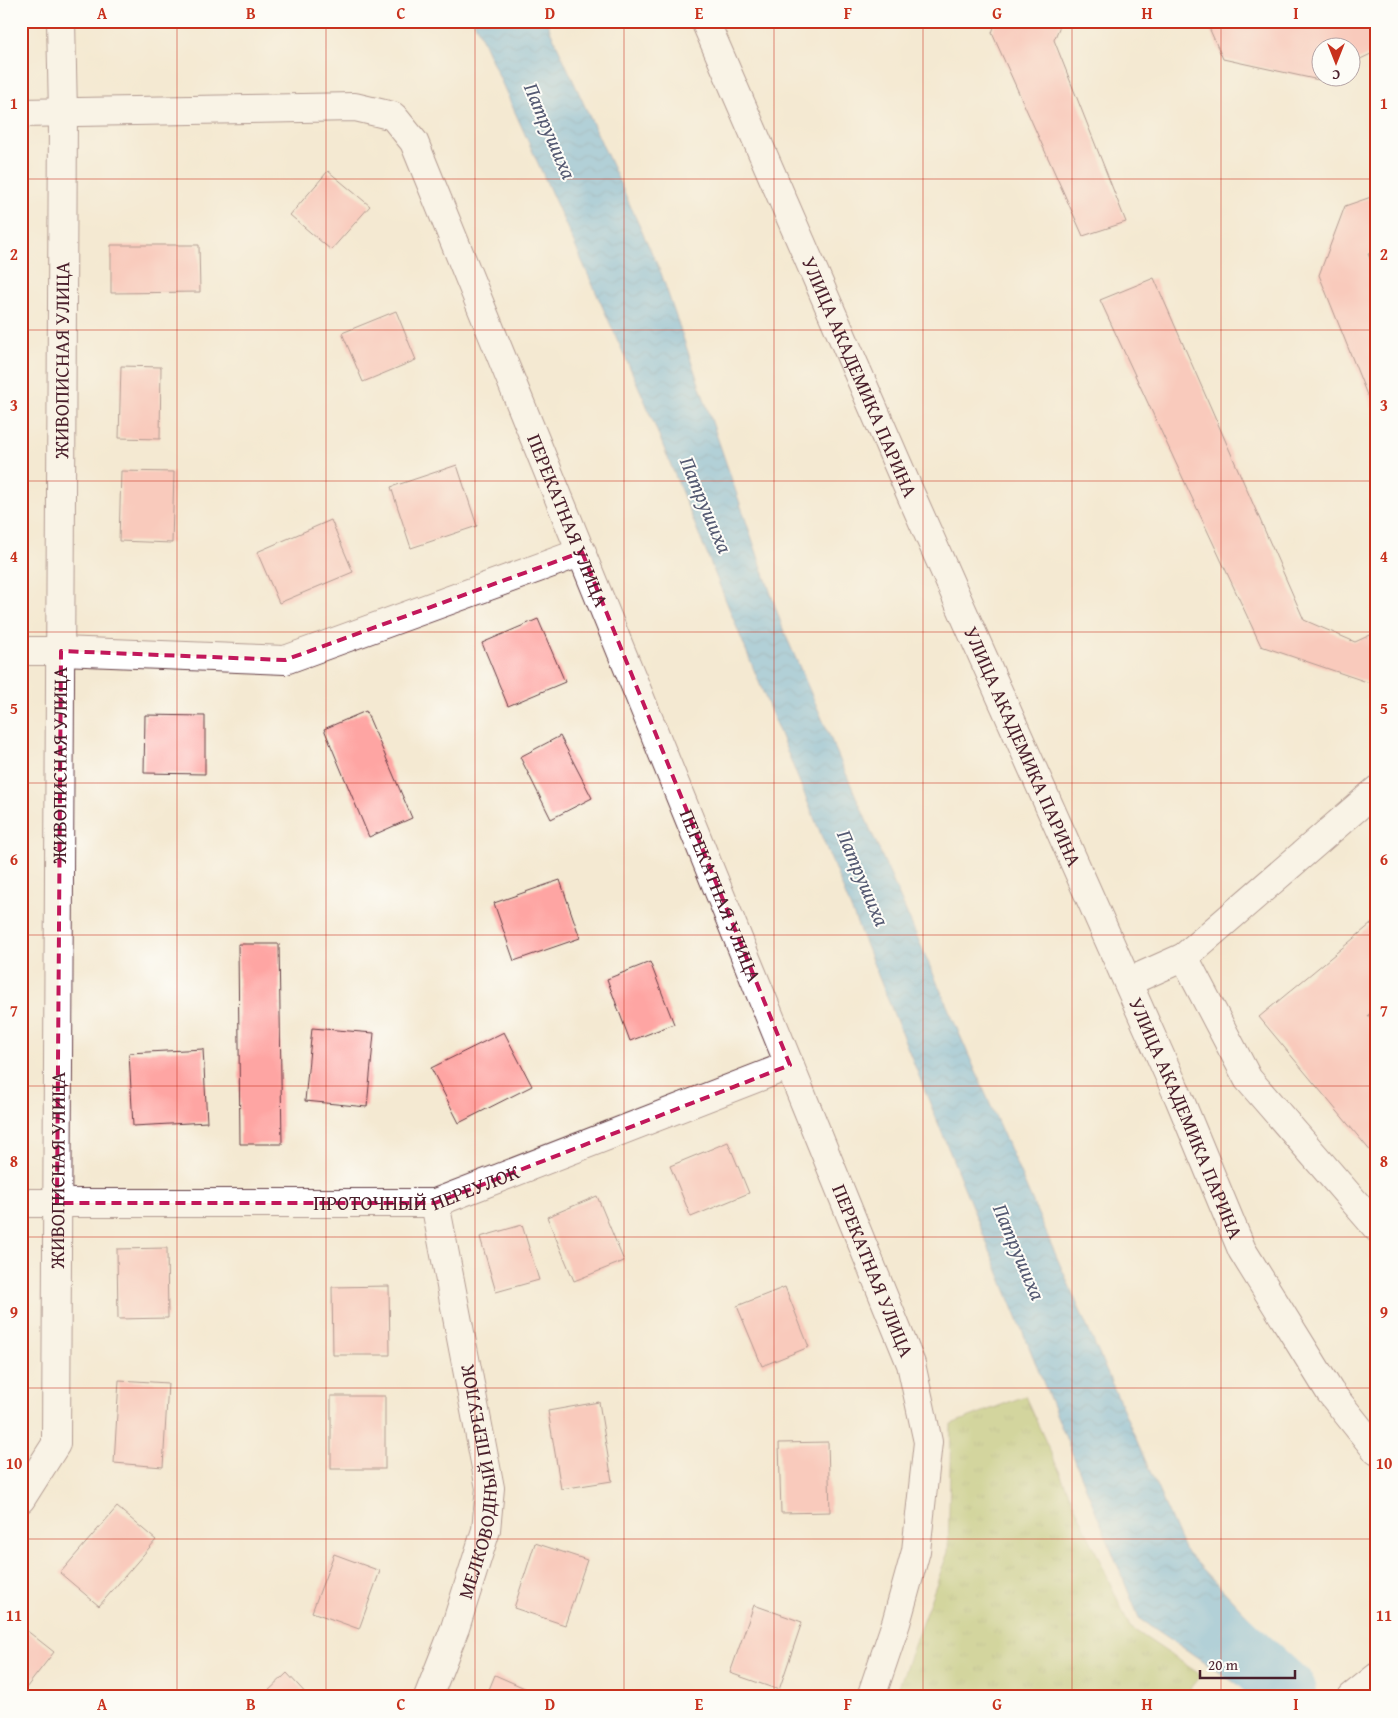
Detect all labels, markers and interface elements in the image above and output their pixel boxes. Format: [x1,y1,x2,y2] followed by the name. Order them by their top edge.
[97,1,108,25] text: A
[246,1,256,25] text: B
[396,1,406,25] text: C
[545,1,555,25] text: D
[695,1,704,25] text: E
[844,1,852,25] text: F
[992,1,1002,25] text: G
[1141,1,1153,25] text: H
[1293,1,1299,25] text: I
[1310,38,1360,88] north arrow
[1332,65,1340,85] text: С
[516,78,585,184] water label: Патрушиха
[10,91,18,115] text: 1
[1380,91,1388,115] text: 1
[10,242,18,266] text: 2
[1380,242,1388,266] text: 2
[795,252,925,502] street label: УЛИЦА АКАДЕМИКА ПАРИНА
[46,262,76,460] street label: ЖИВОПИСНАЯ УЛИЦА
[10,393,18,417] text: 3
[1380,393,1388,417] text: 3
[520,429,617,611] street label: ПЕРЕКАТНАЯ УЛИЦА
[672,452,741,558] water label: Патрушиха
[10,544,18,568] text: 4
[1380,544,1388,568] text: 4
[957,622,1089,871] street label: УЛИЦА АКАДЕМИКА ПАРИНА
[44,667,74,865] street label: ЖИВОПИСНАЯ УЛИЦА
[10,696,18,720] text: 5
[1380,696,1388,720] text: 5
[673,804,769,986] street label: ПЕРЕКАТНАЯ УЛИЦА
[829,825,898,931] water label: Патрушиха
[10,847,18,871] text: 6
[1380,847,1388,871] text: 6
[1122,993,1251,1243] street label: УЛИЦА АКАДЕМИКА ПАРИНА
[10,998,18,1022] text: 7
[1380,998,1388,1022] text: 7
[42,1072,72,1270] street label: ЖИВОПИСНАЯ УЛИЦА
[10,1149,18,1173] text: 8
[1380,1149,1388,1173] text: 8
[313,1156,524,1217] street label: ПРОТОЧНЫЙ ПЕРЕУЛОК
[825,1180,922,1361] street label: ПЕРЕКАТНАЯ УЛИЦА
[985,1199,1054,1305] water label: Патрушиха
[10,1300,18,1324] text: 9
[1380,1300,1388,1324] text: 9
[450,1361,504,1602] street label: МЕЛКОВОДНЫЙ ПЕРЕУЛОК
[6,1451,22,1475] text: 10
[1376,1451,1392,1475] text: 10
[6,1603,22,1627] text: 11
[1376,1603,1392,1627] text: 11
[1200,1648,1296,1680] scale bar
[1208,1654,1239,1675] text: 20 m
[97,1692,108,1716] text: A
[246,1692,256,1716] text: B
[396,1692,406,1716] text: C
[545,1692,555,1716] text: D
[695,1692,704,1716] text: E
[844,1692,852,1716] text: F
[992,1692,1002,1716] text: G
[1141,1692,1153,1716] text: H
[1293,1692,1299,1716] text: I

